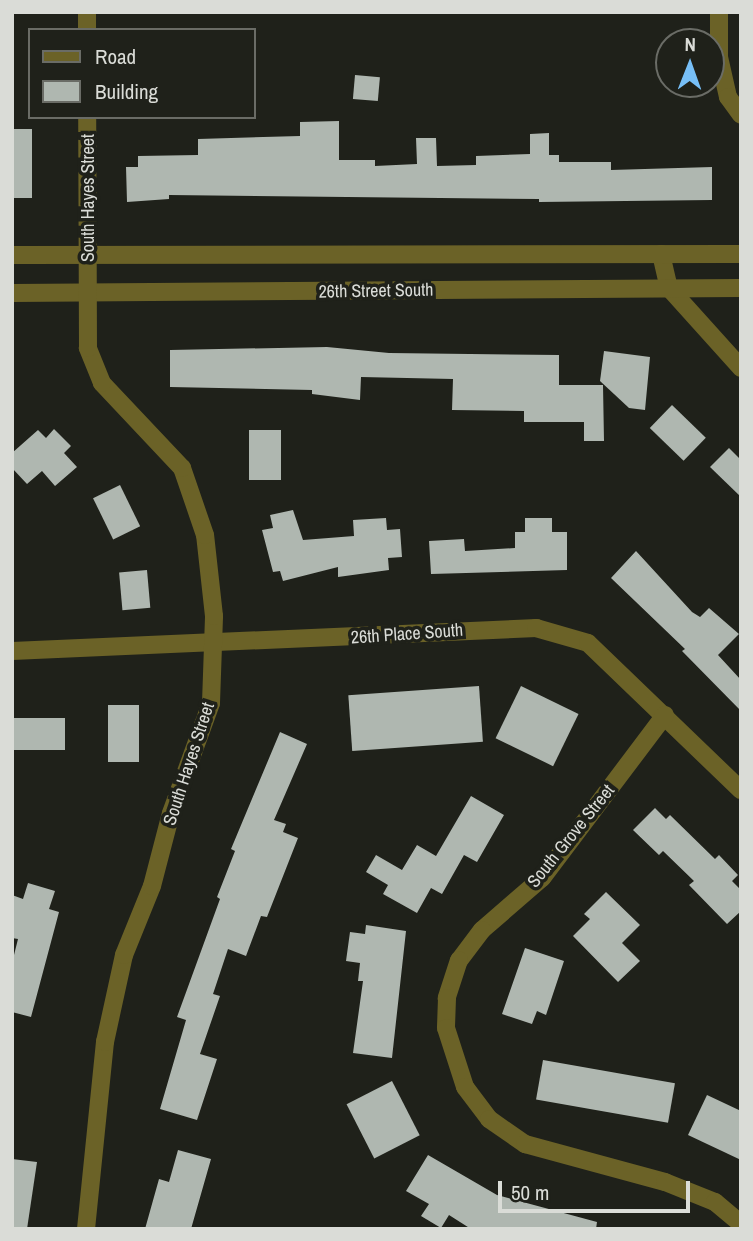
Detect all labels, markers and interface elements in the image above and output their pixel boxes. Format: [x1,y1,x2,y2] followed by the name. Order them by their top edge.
[28,28,256,119] legend
[655,28,725,98] north arrow
[684,31,696,57] text: N
[95,42,136,71] text: Road
[95,77,158,106] text: Building
[77,134,99,262] street label: South Hayes Street
[318,279,434,303] street label: 26th Street South
[350,619,464,649] street label: 26th Place South
[159,700,219,828] street label: South Hayes Street
[523,780,619,892] street label: South Grove Street
[501,1168,694,1212] scale bar
[511,1178,549,1207] text: 50 m

